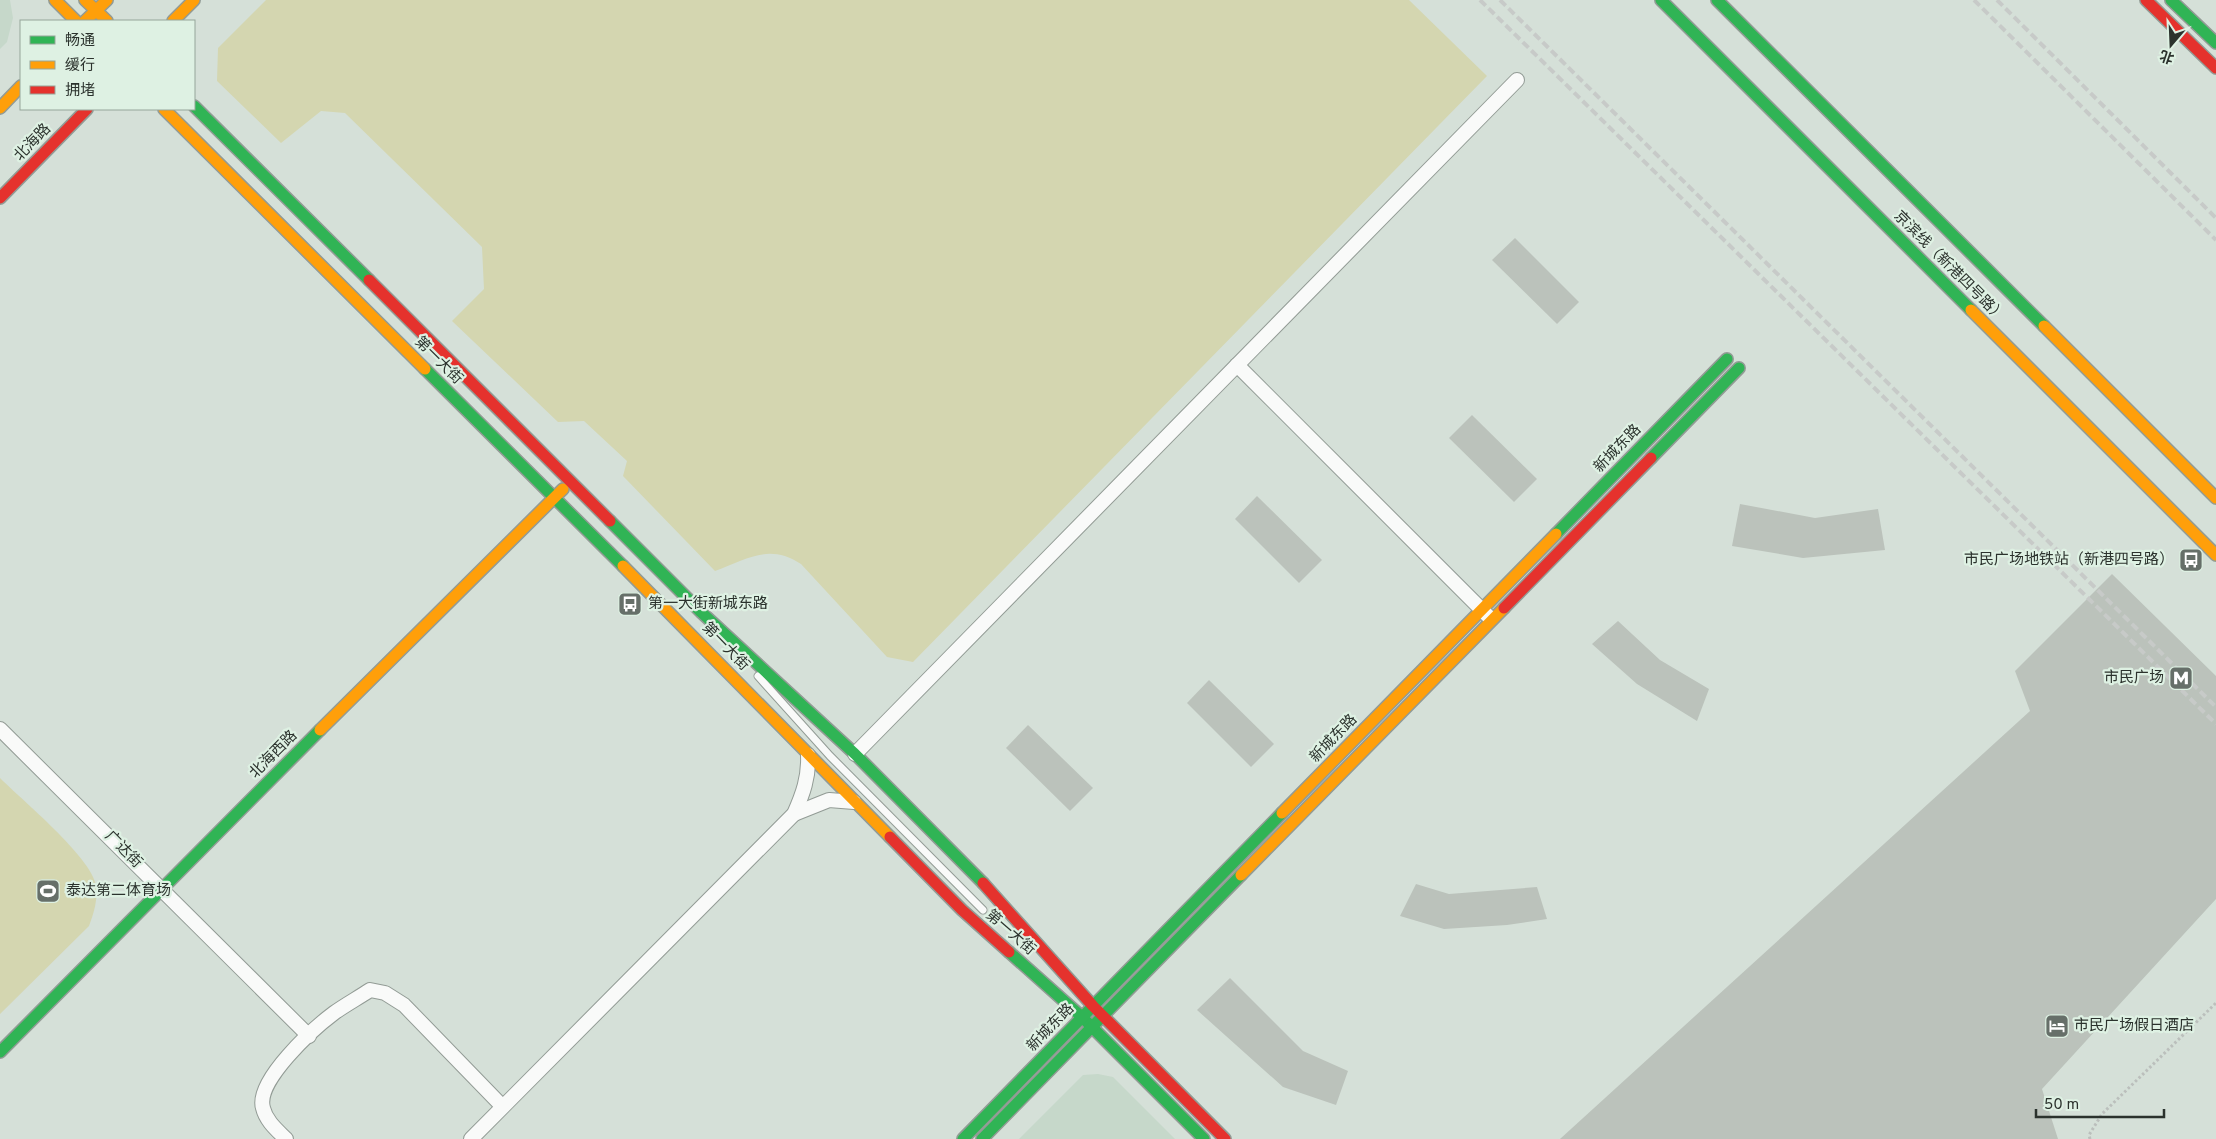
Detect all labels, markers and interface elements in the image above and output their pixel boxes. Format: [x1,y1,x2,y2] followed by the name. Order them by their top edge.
[20,20,195,110] legend
[2146,20,2196,70] north arrow
[65,32,95,51] text: 畅通
[2158,46,2177,66] text: 北
[65,57,95,76] text: 缓行
[65,82,95,101] text: 拥堵
[10,120,55,166] street label: 北海路
[1889,207,2009,327] street label: 京滨线（新港四号路）
[410,333,466,389] street label: 第一大街
[1590,421,1646,477] street label: 新城东路
[2178,547,2204,573] bus stop icon: 市民广场地铁站（新港四号路）
[1964,551,2174,570] place label: 市民广场地铁站（新港四号路）
[617,591,643,617] bus stop icon: 第一大街新城东路
[648,595,768,614] place label: 第一大街新城东路
[697,619,753,675] street label: 第一大街
[2168,665,2194,691] metro station icon: 市民广场
[2104,669,2164,688] place label: 市民广场
[1306,711,1362,767] street label: 新城东路
[245,726,302,783] street label: 北海西路
[100,827,146,873] street label: 广达街
[35,878,61,904] sports icon: 泰达第二体育场
[66,882,171,901] place label: 泰达第二体育场
[981,906,1039,960] street label: 第一大街
[1023,1000,1079,1056] street label: 新城东路
[2044,1013,2070,1039] hotel icon: 市民广场假日酒店
[2074,1017,2194,1036] place label: 市民广场假日酒店
[2036,1086,2164,1118] scale bar
[2044,1096,2079,1115] text: 50 m

